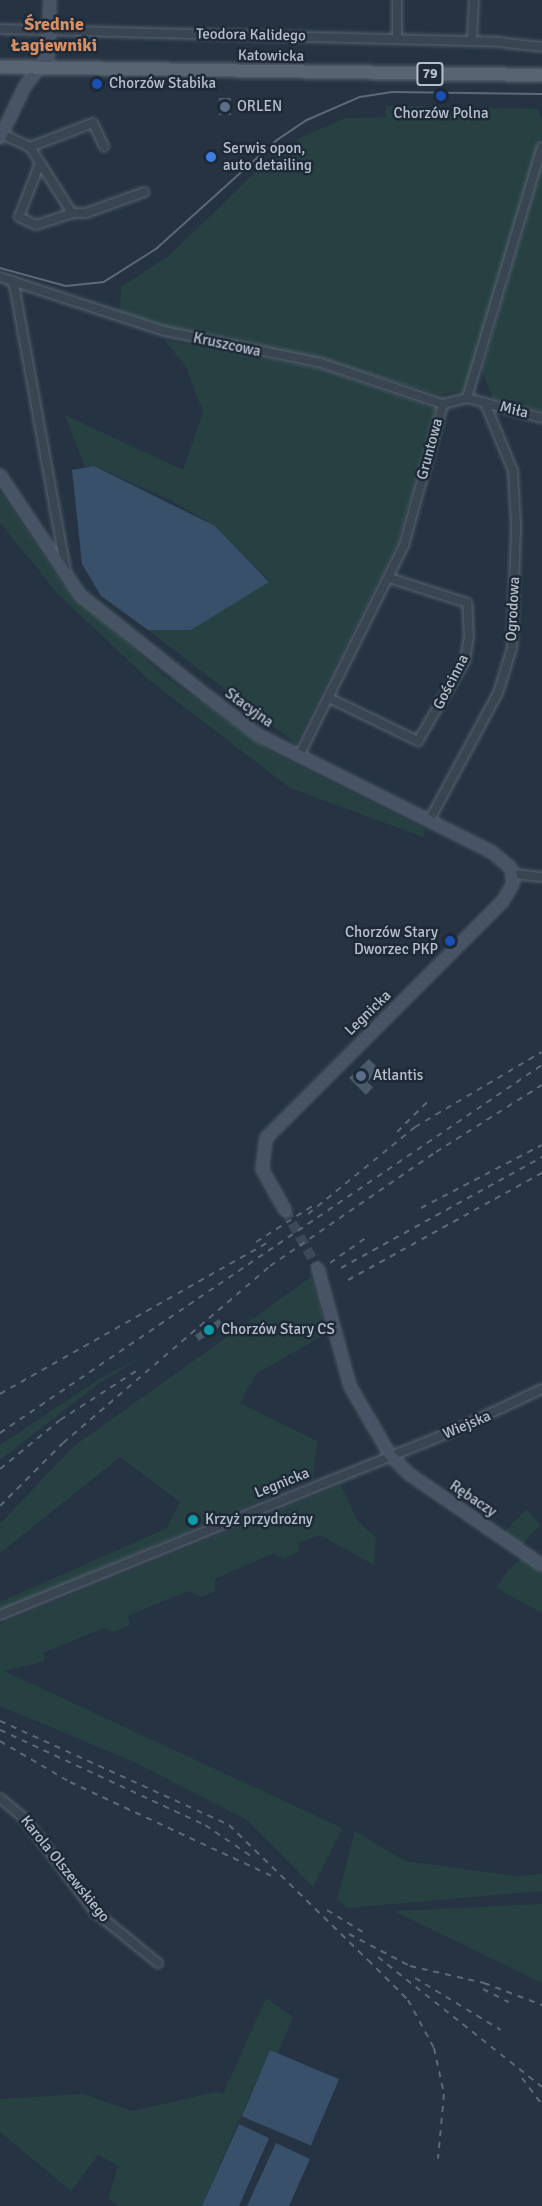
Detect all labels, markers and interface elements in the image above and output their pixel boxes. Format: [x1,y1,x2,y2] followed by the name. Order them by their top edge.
[11,14,97,57] district label: Średnie Łagiewniki
[196,25,306,45] street label: Teodora Kalidego
[238,46,304,66] street label: Katowicka
[415,63,445,85] road number: 79
[109,75,216,93] place label: Chorzów Stabika
[90,77,104,91] marker: Chorzów Stabika
[434,89,448,103] marker: Chorzów Polna
[237,98,282,116] place label: ORLEN
[218,100,232,114] marker: ORLEN
[393,105,489,123] place label: Chorzów Polna
[223,139,312,174] place label: Serwis opon, auto detailing
[204,150,218,164] marker: Serwis opon, auto detailing
[192,329,262,361] street label: Kruszcowa
[498,398,530,422] street label: Miła
[413,416,447,482] street label: Gruntowa
[502,576,524,642] street label: Ogrodowa
[430,652,472,712] street label: Gościnna
[221,684,277,732] street label: Stacyjna
[345,923,438,958] place label: Chorzów Stary Dworzec PKP
[443,934,457,948] marker: Chorzów Stary Dworzec PKP
[341,987,395,1039] street label: Legnicka
[373,1067,423,1085] place label: Atlantis
[354,1069,368,1083] marker: Atlantis
[221,1321,335,1339] place label: Chorzów Stary CS
[202,1323,216,1337] marker: Chorzów Stary CS
[440,1407,494,1443] street label: Wiejska
[252,1464,312,1502] street label: Legnicka
[446,1477,500,1521] street label: Rębaczy
[205,1511,313,1529] place label: Krzyż przydrożny
[186,1513,200,1527] marker: Krzyż przydrożny
[17,1812,113,1926] street label: Karola Olszewskiego

